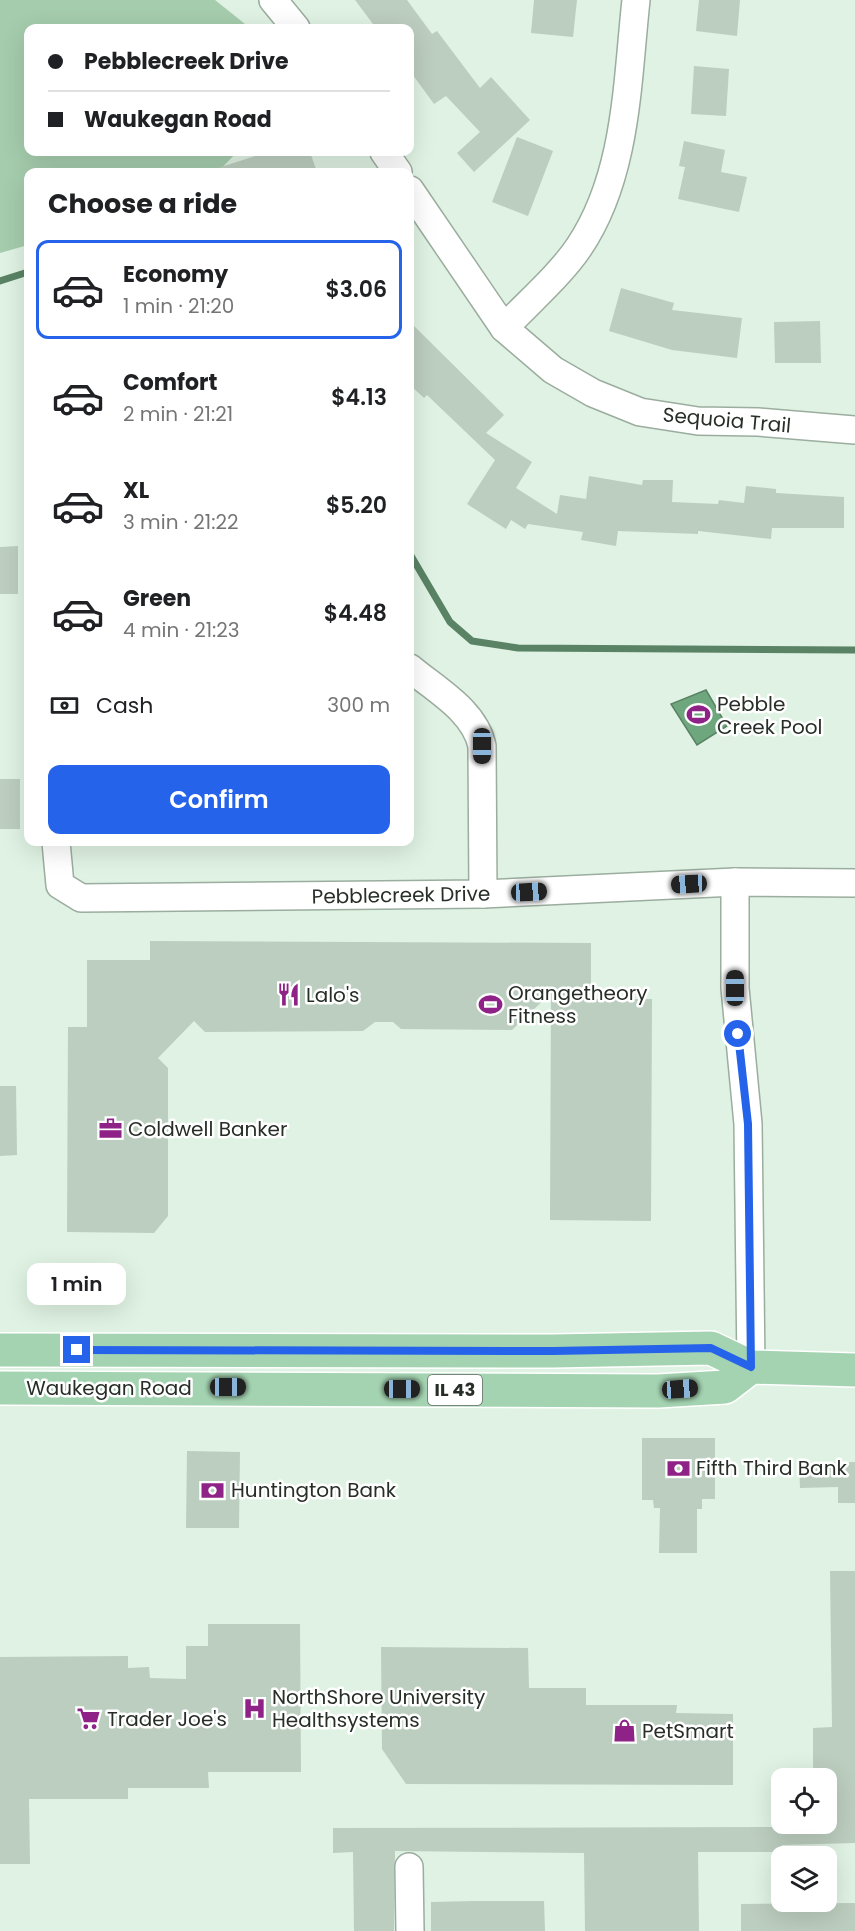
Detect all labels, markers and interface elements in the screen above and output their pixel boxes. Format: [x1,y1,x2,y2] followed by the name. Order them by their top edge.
[84,46,289,77] text: Pebblecreek Drive
[84,104,272,135] text: Waukegan Road
[48,185,237,222] text: Choose a ride
[123,259,228,290] text: Economy
[51,263,105,317] icon: car
[325,274,387,305] text: $3.06
[123,292,234,320] text: 1 min · 21:20
[123,367,217,398] text: Comfort
[51,371,105,425] icon: car
[331,382,387,413] text: $4.13
[123,400,233,428] text: 2 min · 21:21
[662,400,792,440] street label: Sequoia Trail
[123,475,149,506] text: XL
[51,479,105,533] icon: car
[326,490,387,521] text: $5.20
[123,508,239,536] text: 3 min · 21:22
[123,583,191,614] text: Green
[51,587,105,641] icon: car
[324,598,387,629] text: $4.48
[123,616,240,644] text: 4 min · 21:23
[48,689,81,722] icon: cash
[96,690,153,721] text: Cash
[717,690,822,741] place label: Pebble Creek Pool
[327,691,390,719] text: 300 m
[686,702,712,728] sports icon: Pebble Creek Pool
[473,728,491,764] car
[48,765,390,834] button: Confirm
[671,874,707,894] car
[312,879,490,911] street label: Pebblecreek Drive
[511,882,547,902] car
[726,970,744,1006] car
[508,979,647,1030] place label: Orangetheory Fitness
[306,981,360,1009] place label: Lalo's
[275,982,301,1008] restaurant icon: Lalo's
[477,991,503,1017] sports icon: Orangetheory Fitness
[724,1020,751,1047] route start
[128,1115,287,1143] place label: Coldwell Banker
[97,1116,123,1142] office icon: Coldwell Banker
[28,1263,127,1305] callout: 1 min
[51,1270,102,1298] text: 1 min
[63,1336,90,1363] route end
[26,1374,192,1402] street label: Waukegan Road
[428,1375,482,1405] road number: IL 43
[210,1378,246,1396] car
[661,1379,699,1399] car
[384,1380,420,1398] car
[696,1454,847,1482] place label: Fifth Third Bank
[665,1455,691,1481] bank icon: Fifth Third Bank
[231,1476,397,1504] place label: Huntington Bank
[200,1477,226,1503] bank icon: Huntington Bank
[272,1683,485,1734] place label: NorthShore University Healthsystems
[241,1696,267,1722] hospital icon: NorthShore University Healthsystems
[107,1705,227,1733] place label: Trader Joe's
[76,1706,102,1732] supermarket icon: Trader Joe's
[642,1717,734,1745] place label: PetSmart
[611,1718,637,1744] shop icon: PetSmart
[771,1768,837,1912] map controls
[771,1768,837,1834] button: locate
[771,1846,837,1912] button: layers

